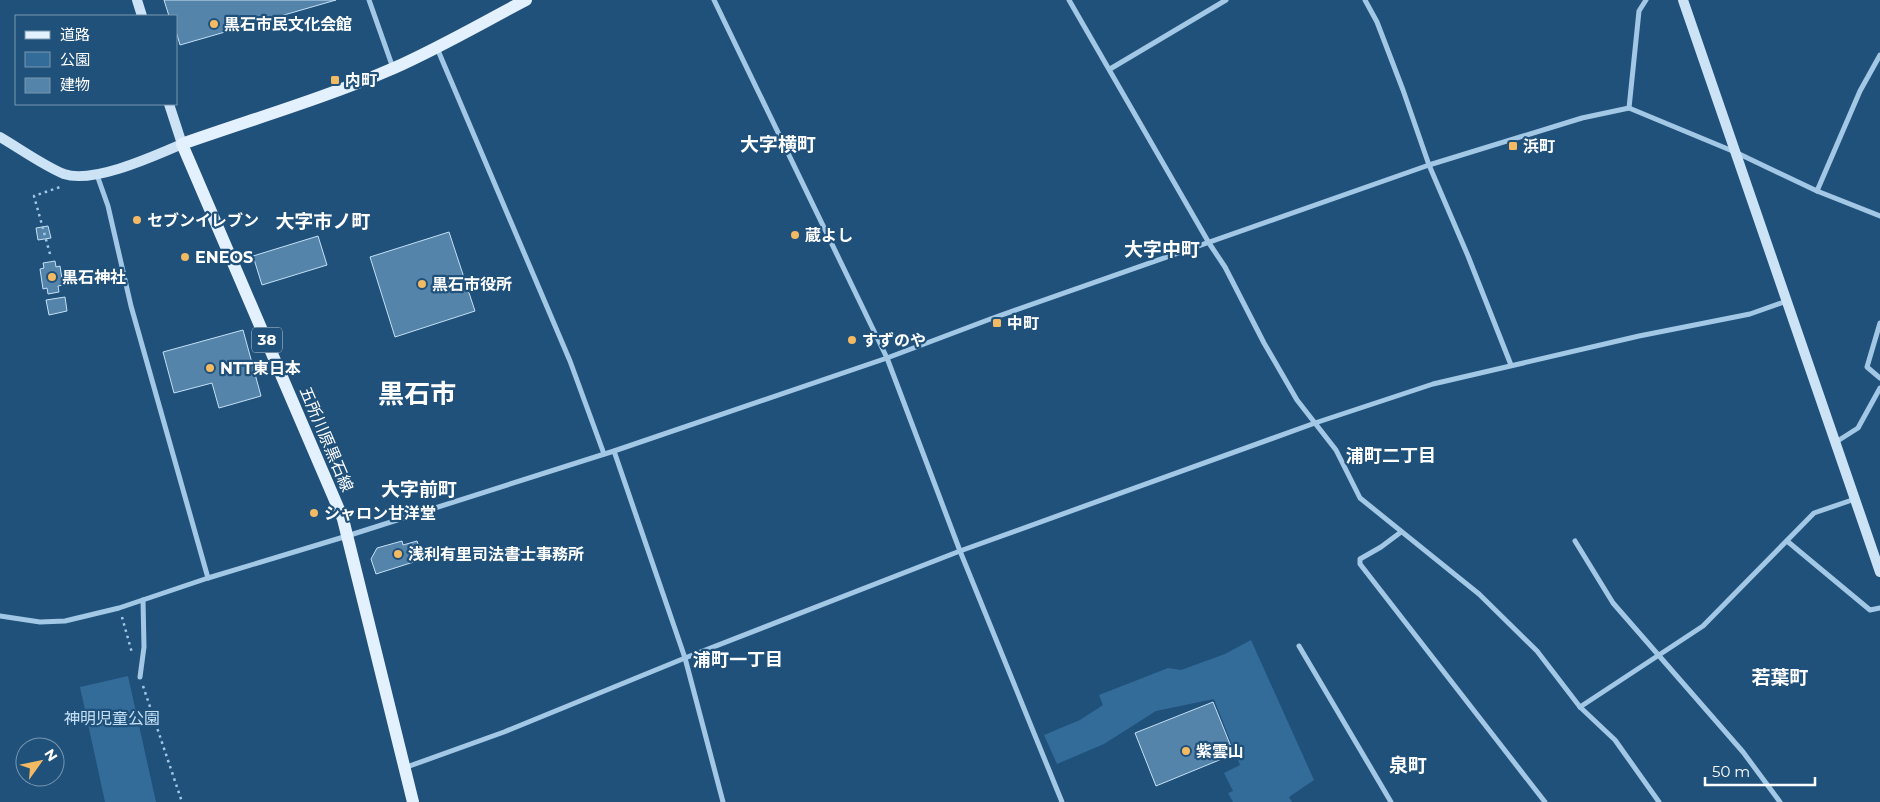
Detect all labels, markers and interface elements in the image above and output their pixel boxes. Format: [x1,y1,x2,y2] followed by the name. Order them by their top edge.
[15,15,178,105] legend
[224,15,352,34] place label: 黒石市民文化会館
[208,18,220,30] marker: 黒石市民文化会館
[60,25,90,44] text: 道路
[60,50,90,69] text: 公園
[345,71,377,90] place label: 内町
[329,74,341,86] marker: 内町
[60,75,90,94] text: 建物
[740,133,816,156] district label: 大字横町
[1523,137,1555,156] place label: 浜町
[1507,140,1519,152] marker: 浜町
[275,210,371,233] district label: 大字市ノ町
[147,211,259,230] place label: セブンイレブン
[131,214,143,226] marker: セブンイレブン
[805,226,853,245] place label: 蔵よし
[789,229,801,241] marker: 蔵よし
[1124,238,1200,261] district label: 大字中町
[195,248,253,267] place label: ENEOS
[179,251,191,263] marker: ENEOS
[62,268,126,287] place label: 黒石神社
[46,271,58,283] marker: 黒石神社
[432,275,512,294] place label: 黒石市役所
[416,278,428,290] marker: 黒石市役所
[1007,314,1039,333] place label: 中町
[991,317,1003,329] marker: 中町
[252,328,282,352] road number: 38
[862,331,926,350] place label: すずのや
[846,334,858,346] marker: すずのや
[220,359,301,378] place label: NTT東日本
[204,362,216,374] marker: NTT東日本
[378,378,456,410] district label: 黒石市
[296,384,357,494] street label: 五所川原黒石線
[1346,445,1436,467] district label: 浦町二丁目
[381,478,457,501] district label: 大字前町
[324,504,436,523] place label: シャロン甘洋堂
[308,507,320,519] marker: シャロン甘洋堂
[408,545,584,564] place label: 浅利有里司法書士事務所
[392,548,404,560] marker: 浅利有里司法書士事務所
[693,649,783,671] district label: 浦町一丁目
[1751,666,1809,689] district label: 若葉町
[64,709,160,728] park label: 神明児童公園
[15,737,65,787] north arrow
[1196,742,1244,761] place label: 紫雲山
[40,745,62,765] text: N
[1180,745,1192,757] marker: 紫雲山
[1389,754,1427,777] district label: 泉町
[1705,754,1815,786] scale bar
[1712,762,1750,781] text: 50 m

